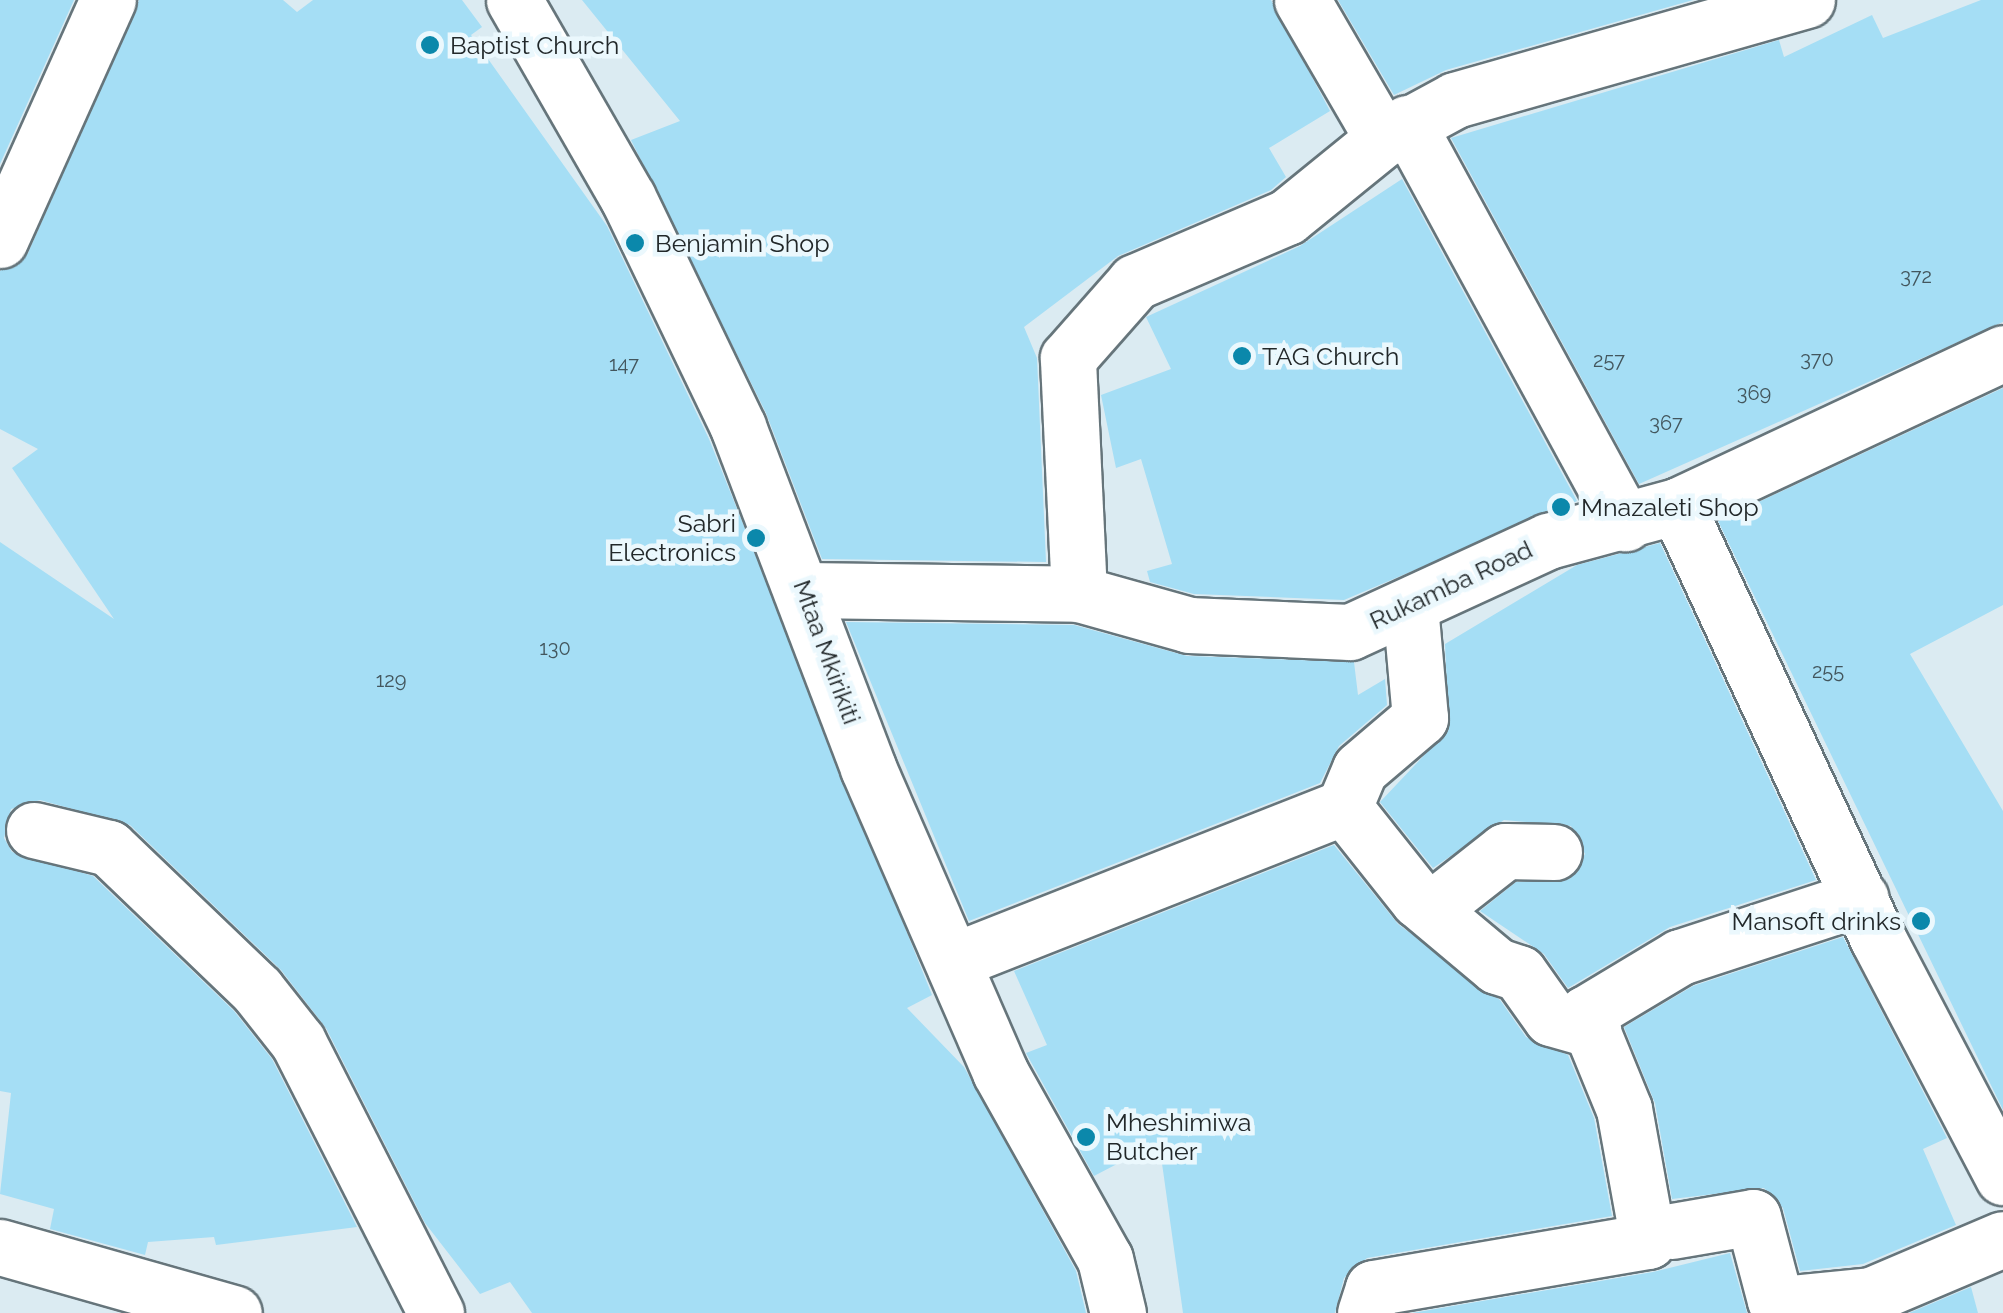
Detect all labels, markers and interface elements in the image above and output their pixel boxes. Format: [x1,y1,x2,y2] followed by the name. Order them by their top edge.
[450,30,619,60] place label: Baptist Church
[419,34,441,56] marker: Baptist Church
[655,228,830,258] place label: Benjamin Shop
[624,232,646,254] marker: Benjamin Shop
[1900,264,1932,288] house number: 372
[1262,341,1399,371] place label: TAG Church
[1231,345,1253,367] marker: TAG Church
[1800,347,1834,371] house number: 370
[1593,348,1625,372] house number: 257
[609,352,639,376] house number: 147
[1737,381,1771,405] house number: 369
[1649,411,1683,435] house number: 367
[1581,492,1759,522] place label: Mnazaleti Shop
[1550,496,1572,518] marker: Mnazaleti Shop
[608,509,736,568] place label: Sabri Electronics
[745,527,767,549] marker: Sabri Electronics
[1365,534,1537,636] street label: Rukamba Road
[787,576,867,728] street label: Mtaa Mkirikiti
[539,636,571,660] house number: 130
[1812,659,1844,683] house number: 255
[376,668,406,692] house number: 129
[1732,906,1901,936] place label: Mansoft drinks
[1910,910,1932,932] marker: Mansoft drinks
[1106,1108,1251,1167] place label: Mheshimiwa Butcher
[1075,1126,1097,1148] marker: Mheshimiwa Butcher

